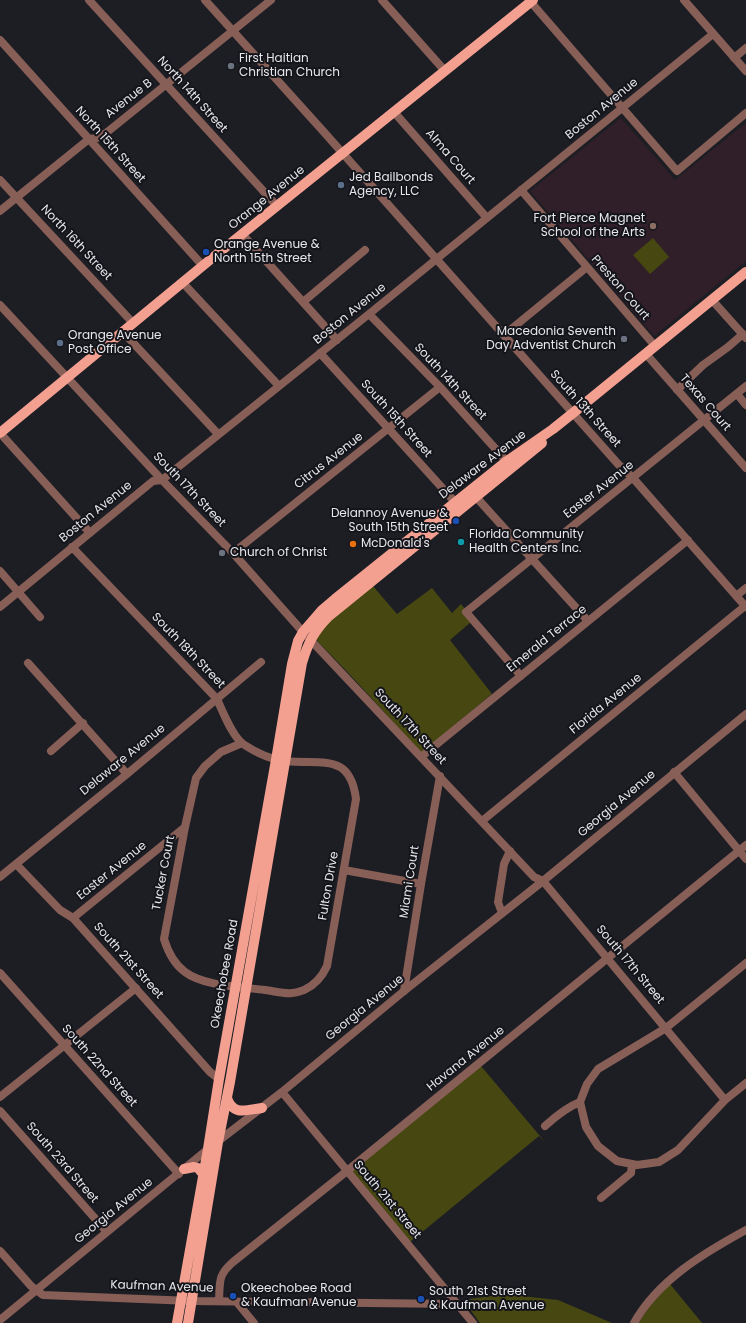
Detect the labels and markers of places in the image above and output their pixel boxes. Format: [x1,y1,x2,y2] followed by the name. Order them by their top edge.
[239,52,340,80] place label: First Haitian Christian Church
[226,61,236,71] marker: First Haitian Christian Church
[349,171,433,199] place label: Jed Bailbonds Agency, LLC
[336,180,346,190] marker: Jed Bailbonds Agency, LLC
[533,212,645,240] place label: Fort Pierce Magnet School of the Arts
[648,221,658,231] marker: Fort Pierce Magnet School of the Arts
[214,238,320,266] place label: Orange Avenue & North 15th Street
[201,247,211,257] marker: Orange Avenue & North 15th Street
[486,325,616,353] place label: Macedonia Seventh Day Adventist Church
[68,329,162,357] place label: Orange Avenue Post Office
[619,334,629,344] marker: Macedonia Seventh Day Adventist Church
[55,338,65,348] marker: Orange Avenue Post Office
[331,507,448,535] place label: Delannoy Avenue & South 15th Street
[451,516,461,526] marker: Delannoy Avenue & South 15th Street
[469,528,584,556] place label: Florida Community Health Centers Inc.
[361,537,430,551] place label: McDonald's
[456,537,466,547] marker: Florida Community Health Centers Inc.
[348,539,358,549] marker: McDonald's
[230,546,327,560] place label: Church of Christ
[217,548,227,558] marker: Church of Christ
[241,1282,356,1310] place label: Okeechobee Road & Kaufman Avenue
[429,1285,544,1313] place label: South 21st Street & Kaufman Avenue
[228,1291,238,1301] marker: Okeechobee Road & Kaufman Avenue
[416,1294,426,1304] marker: South 21st Street & Kaufman Avenue

